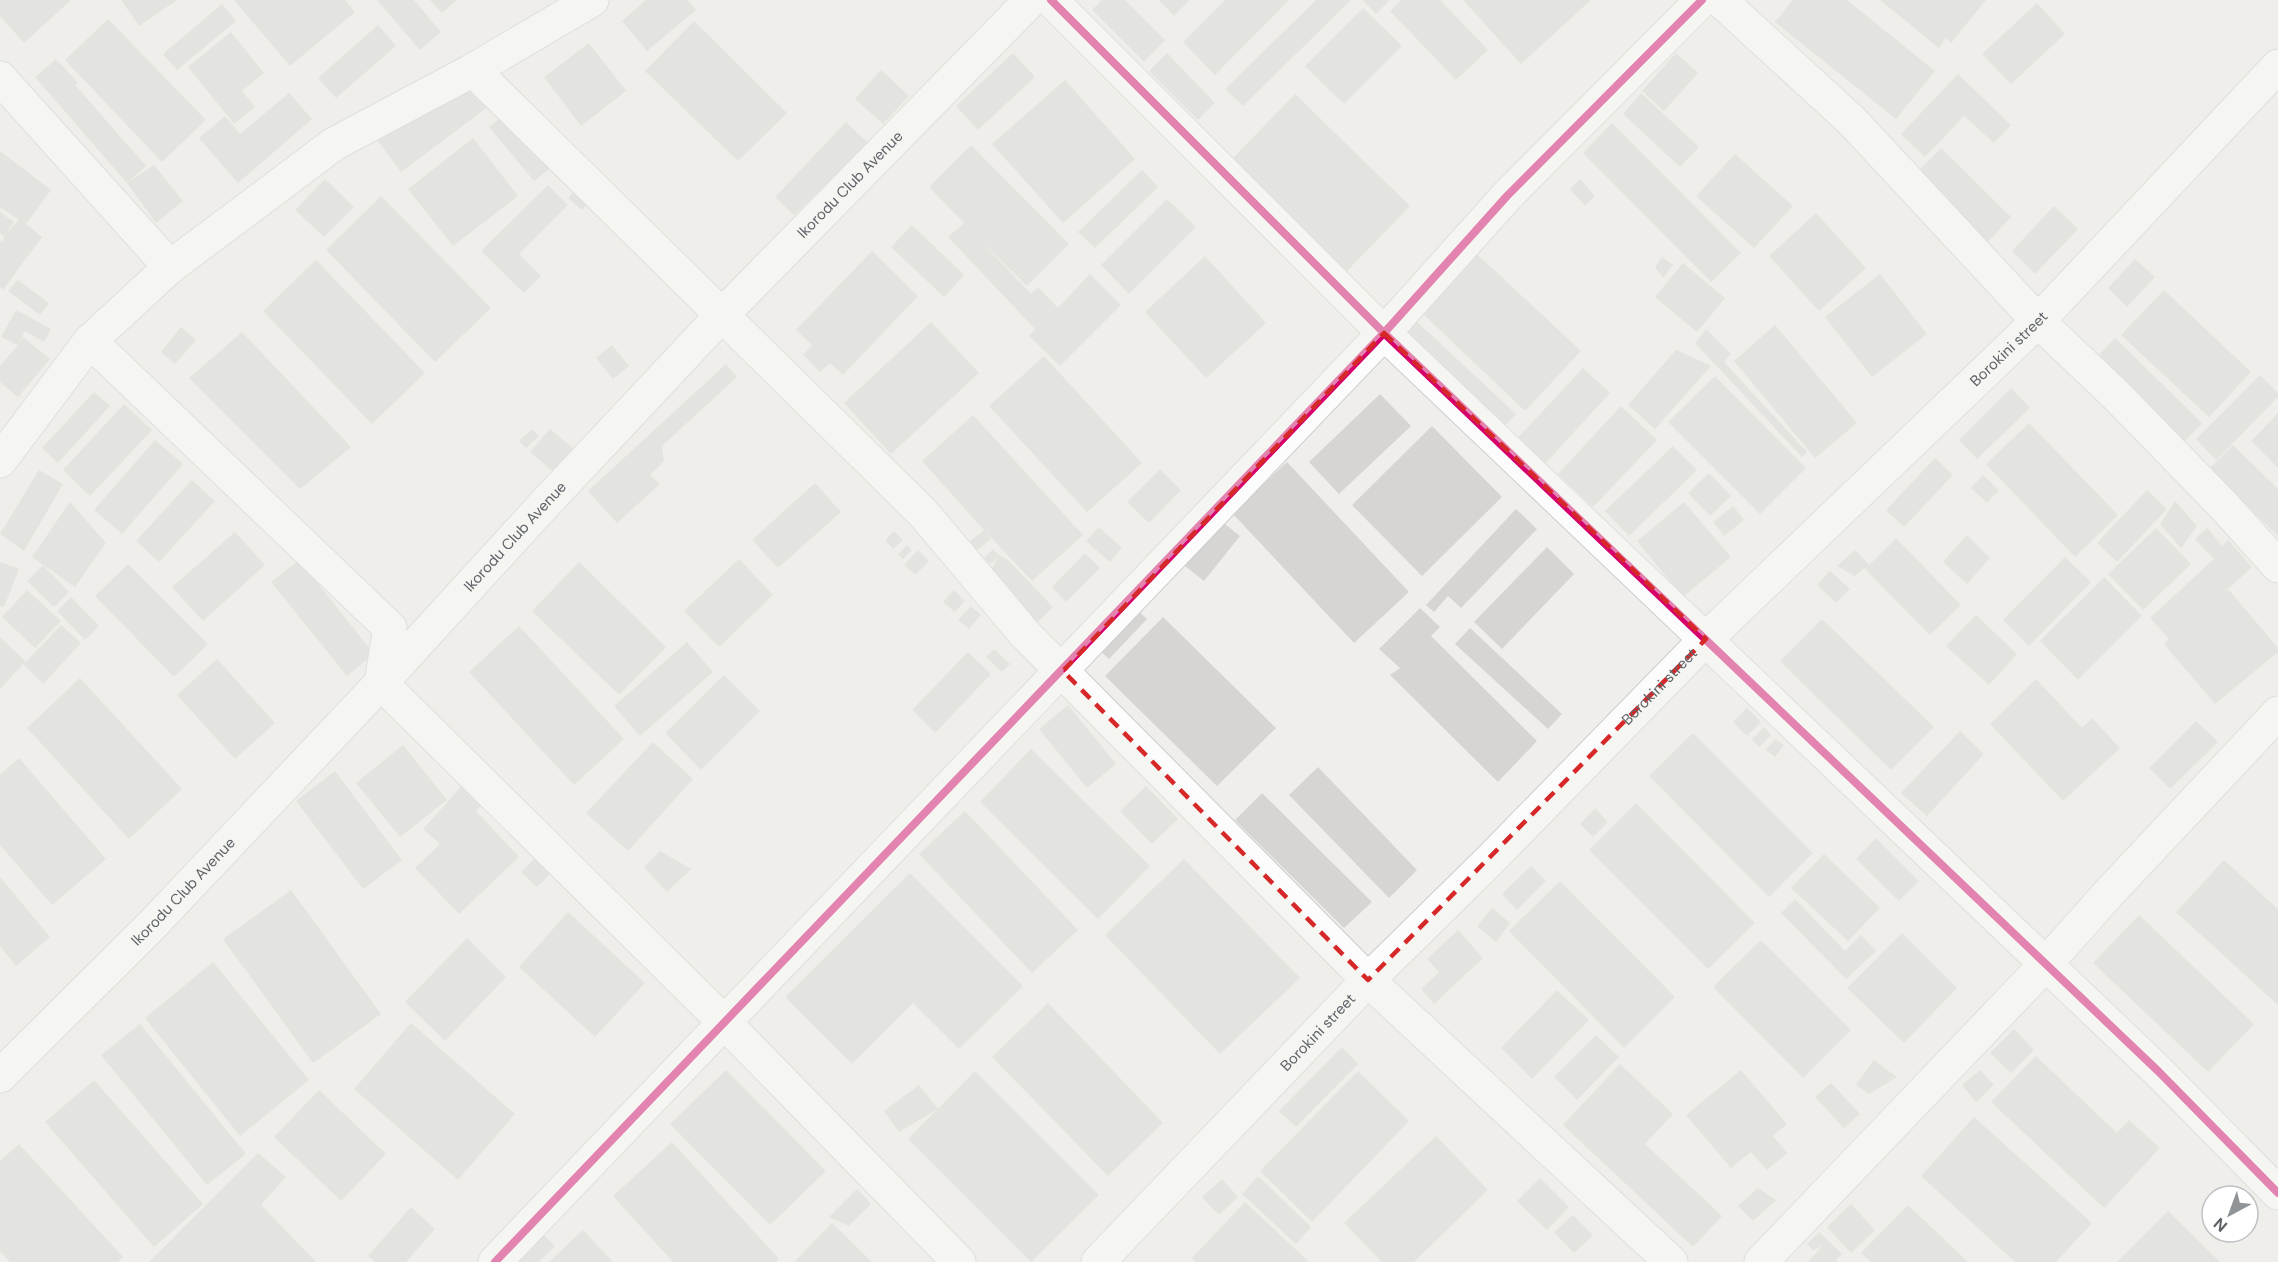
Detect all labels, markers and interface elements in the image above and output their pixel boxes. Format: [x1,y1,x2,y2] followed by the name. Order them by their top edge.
[793,126,907,242] street label: Ikorodu Club Avenue
[1966,307,2052,391] street label: Borokini street
[459,477,571,596] street label: Ikorodu Club Avenue
[1617,644,1702,730] street label: Borokini street
[127,833,240,950] street label: Ikorodu Club Avenue
[1276,989,1360,1076] street label: Borokini street
[2200,1184,2260,1244] north arrow
[2209,1213,2232,1237] text: N

